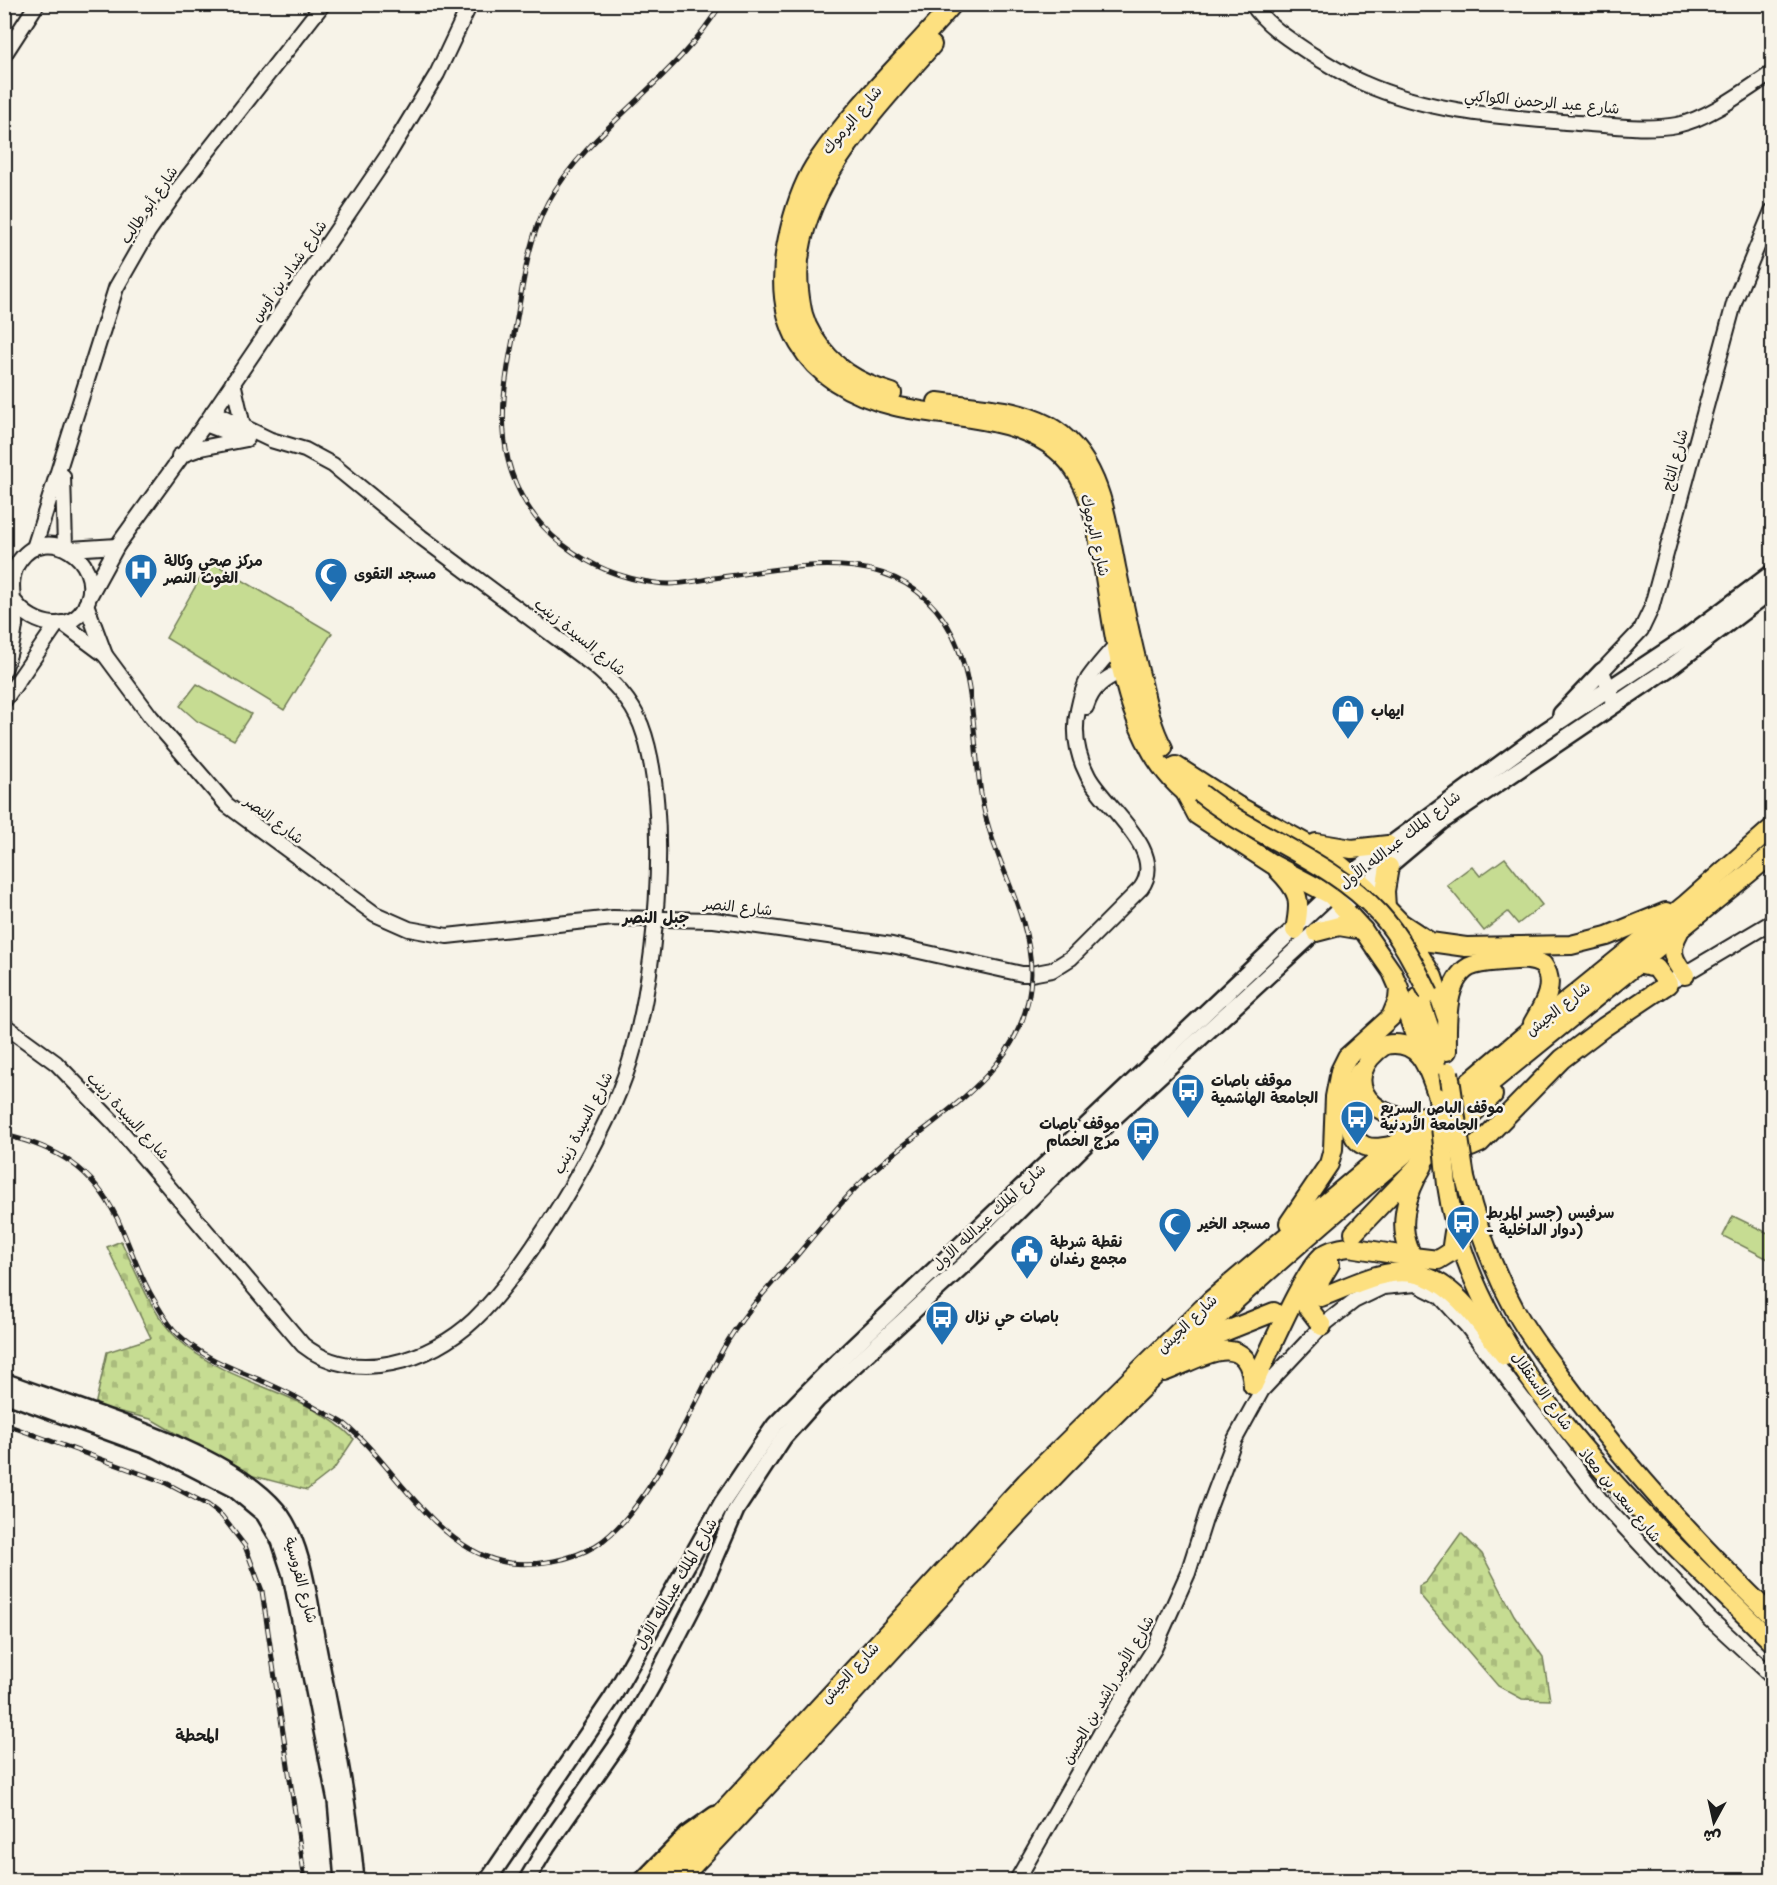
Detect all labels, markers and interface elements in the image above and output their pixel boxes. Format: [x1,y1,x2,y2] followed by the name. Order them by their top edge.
[817,81,887,159] street label: شارع اليرموك
[1463,85,1620,122] street label: شارع عبد الرحمن الكواكبي
[116,162,182,248] street label: شارع أبو طالب
[246,216,332,326] street label: شارع شداد بن أوس
[1657,427,1693,493] street label: شارع التاج
[1076,492,1114,578] street label: شارع اليرموك
[162,551,263,588] place label: مركز صحي وكالة الغوث النصر
[123,552,159,599] hospital icon: مركز صحي وكالة الغوث النصر
[313,556,349,603] mosque icon: مسجد التقوى
[354,564,436,584] place label: مسجد التقوى
[530,594,630,680] street label: شارع السيدة زينب
[1330,693,1366,740] shop icon: ايهاب
[1371,701,1404,721] place label: ايهاب
[1335,786,1465,894] street label: شارع الملك عبدالله الأول
[239,790,307,849] street label: شارع النصر
[701,893,773,921] street label: شارع النصر
[621,907,689,928] district label: جبل النصر
[1521,977,1595,1041] street label: شارع الجيش
[82,1068,174,1164] street label: شارع السيدة زينب
[549,1068,617,1178] street label: شارع السيدة زينب
[1211,1071,1318,1108] place label: موقف باصات الجامعة الهاشمية
[1170,1072,1206,1119] bus stop icon: موقف باصات الجامعة الهاشمية
[1380,1098,1504,1135] place label: موقف الباص السريع الجامعة الأردنية
[1339,1099,1375,1146] bus stop icon: موقف الباص السريع الجامعة الأردنية
[1039,1114,1120,1152] place label: موقف باصات مرج الحمام
[1125,1115,1161,1162] bus stop icon: موقف باصات مرج الحمام
[928,1159,1050,1275] street label: شارع الملك عبدالله الأول
[1486,1203,1614,1240] place label: سرفيس (جسر المربط - دوار الداخلية)
[1445,1204,1481,1251] bus stop icon: سرفيس (جسر المربط - دوار الداخلية)
[1157,1206,1193,1253] mosque icon: مسجد الخير
[1196,1214,1271,1234] place label: مسجد الخير
[1050,1232,1127,1270] place label: نقطة شرطة مجمع رغدان
[1009,1233,1045,1280] public building icon: نقطة شرطة مجمع رغدان
[1152,1290,1222,1358] street label: شارع الجيش
[924,1299,960,1346] bus stop icon: باصات حي نزال
[965,1307,1059,1331] place label: باصات حي نزال
[1507,1348,1577,1434] street label: شارع الاستقلال
[1574,1443,1666,1547] street label: شارع سعد بن معاذ
[630,1515,722,1653] street label: شارع الملك عبدالله الأول
[280,1535,322,1625] street label: شارع الفروسية
[1057,1612,1159,1768] street label: شارع الأمير راشد بن الحسن
[816,1638,884,1708] street label: شارع الجيش
[175,1725,219,1746] district label: المحطة
[1684,1792,1744,1852] north arrow
[1702,1825,1722,1848] text: ش

